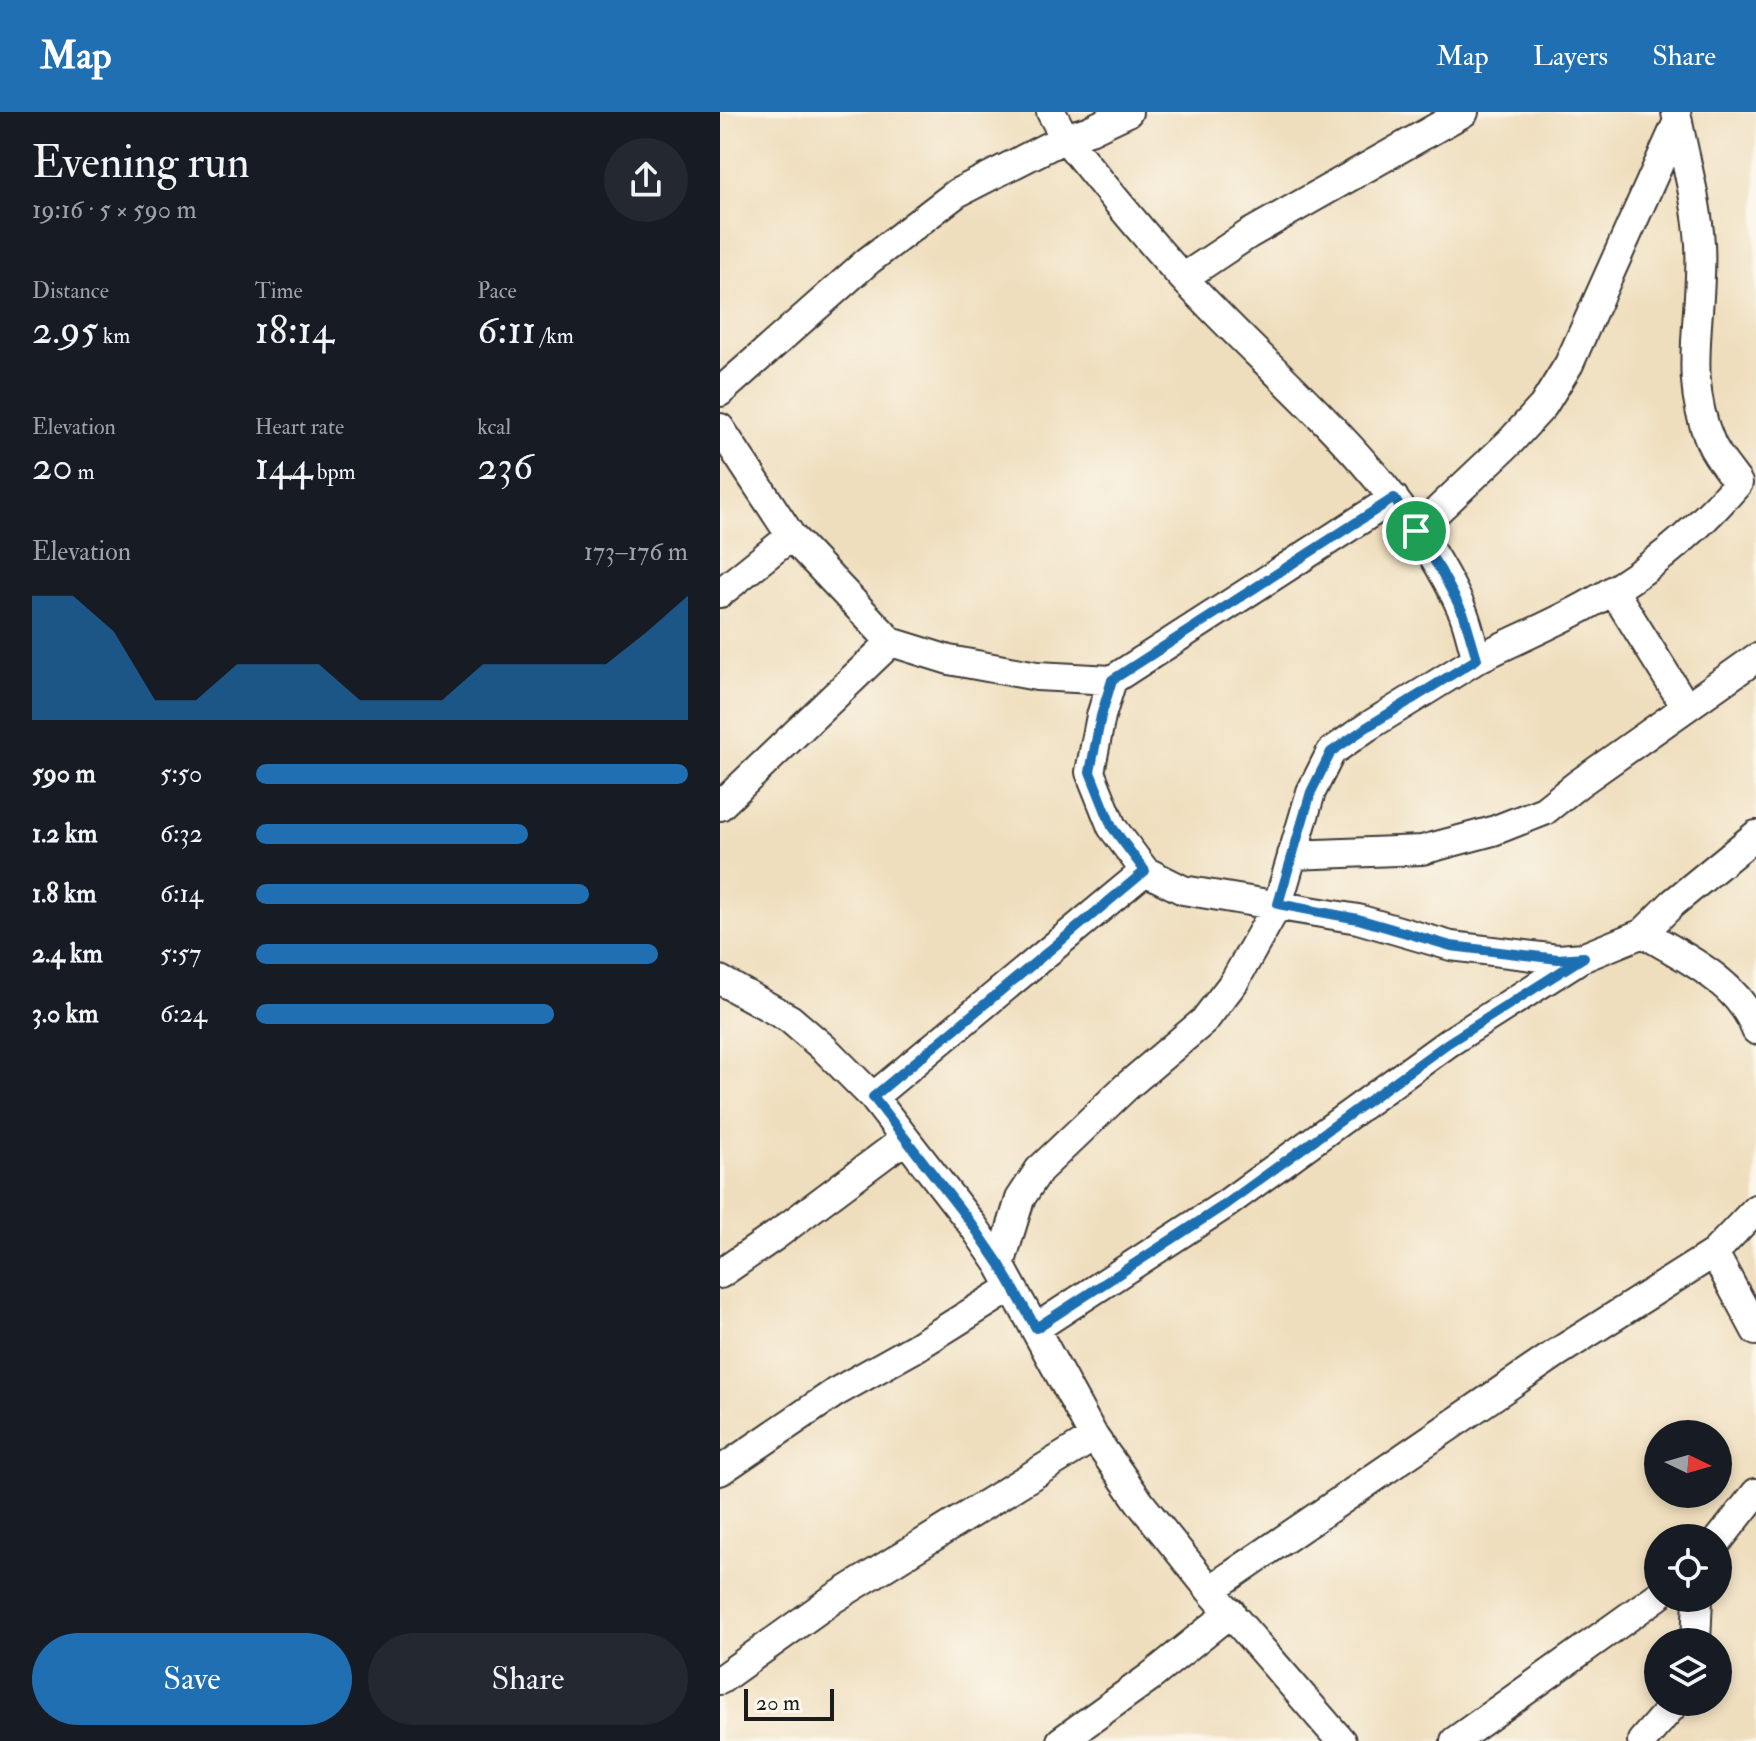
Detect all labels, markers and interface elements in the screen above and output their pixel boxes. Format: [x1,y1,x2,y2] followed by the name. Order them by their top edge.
[40,32,111,80] text: Map
[1436,39,1489,74] text: Map
[1533,39,1608,74] text: Layers
[1652,39,1716,74] text: Share
[32,136,250,191] text: Evening run
[604,138,688,222] button: share
[32,194,197,226] text: 19:16 · 5 × 590 m
[32,277,109,305] text: Distance
[255,277,303,305] text: Time
[477,277,517,305] text: Pace
[32,305,98,356] text: 2.95
[255,305,333,356] text: 18:14
[477,305,536,356] text: 6:11
[98,322,130,350] text: km
[536,322,574,350] text: /km
[32,413,116,441] text: Elevation
[255,413,344,441] text: Heart rate
[477,413,511,441] text: kcal
[32,441,73,492] text: 20
[255,441,312,492] text: 144
[477,441,533,492] text: 236
[73,458,94,486] text: m
[312,458,356,486] text: bpm
[1382,497,1450,565] pin
[1394,509,1438,553] icon: arrive
[32,536,131,568] text: Elevation
[584,536,688,568] text: 173–176 m
[32,758,96,790] text: 590 m
[160,758,202,790] text: 5:50
[32,818,98,850] text: 1.2 km
[160,818,203,850] text: 6:32
[32,878,97,910] text: 1.8 km
[160,878,203,910] text: 6:14
[32,938,103,970] text: 2.4 km
[160,938,201,970] text: 5:57
[32,998,98,1030] text: 3.0 km
[160,998,207,1030] text: 6:24
[1644,1420,1732,1508] north arrow
[1644,1420,1732,1716] map controls
[1644,1524,1732,1612] button: locate
[1644,1628,1732,1716] button: layers
[32,1633,352,1725] button: Save
[368,1633,688,1725] button: Share
[744,1685,834,1721] scale bar
[756,1689,800,1717] text: 20 m

